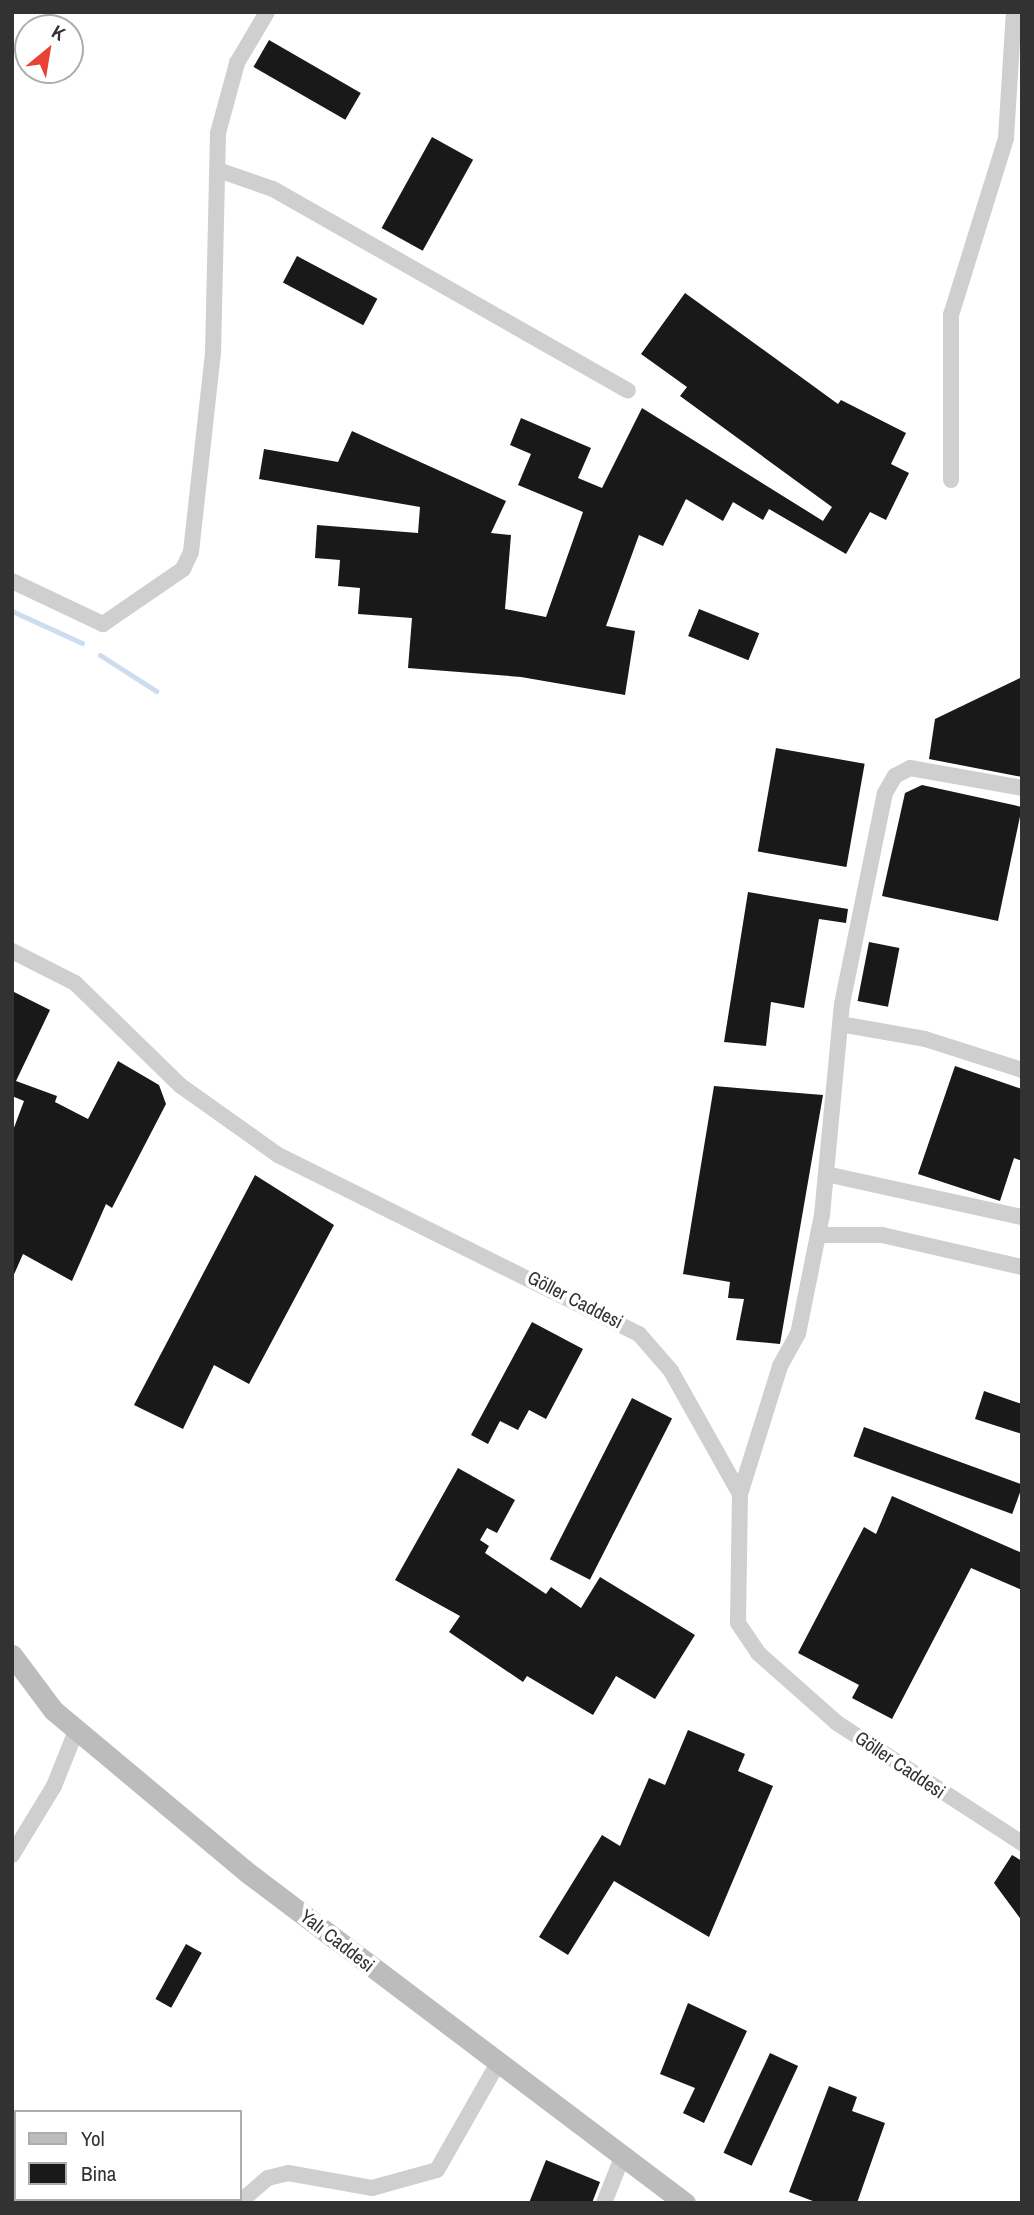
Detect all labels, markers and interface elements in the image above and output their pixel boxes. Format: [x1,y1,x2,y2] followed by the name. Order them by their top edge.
[14,14,84,84] north arrow
[47,18,70,47] text: K
[524,1266,626,1334] street label: Göller Caddesi
[851,1726,949,1804] street label: Göller Caddesi
[295,1905,379,1977] street label: Yalı Caddesi
[14,2110,242,2201] legend
[81,2124,105,2153] text: Yol
[81,2159,116,2188] text: Bina

